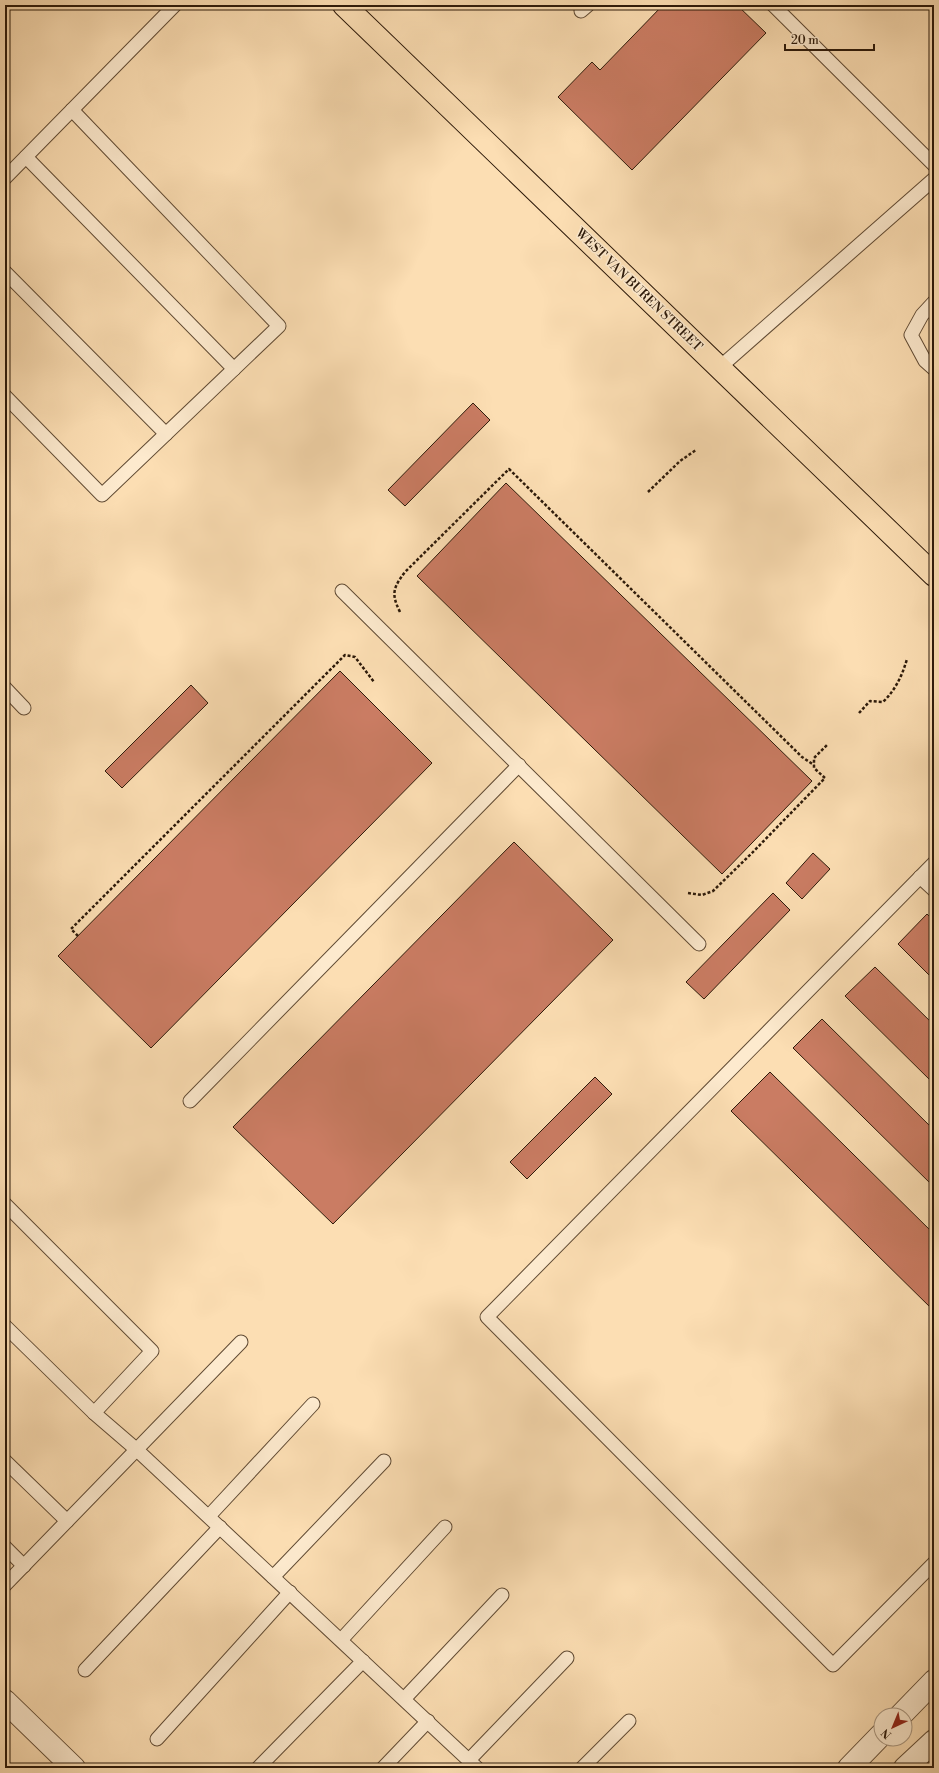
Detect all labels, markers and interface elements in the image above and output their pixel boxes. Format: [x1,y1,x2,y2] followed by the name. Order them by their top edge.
[785,26,874,52] scale bar
[791,33,819,48] text: 20 m
[572,224,706,355] street label: WEST VAN BUREN STREET
[873,1707,913,1747] north arrow
[879,1725,895,1742] text: N

